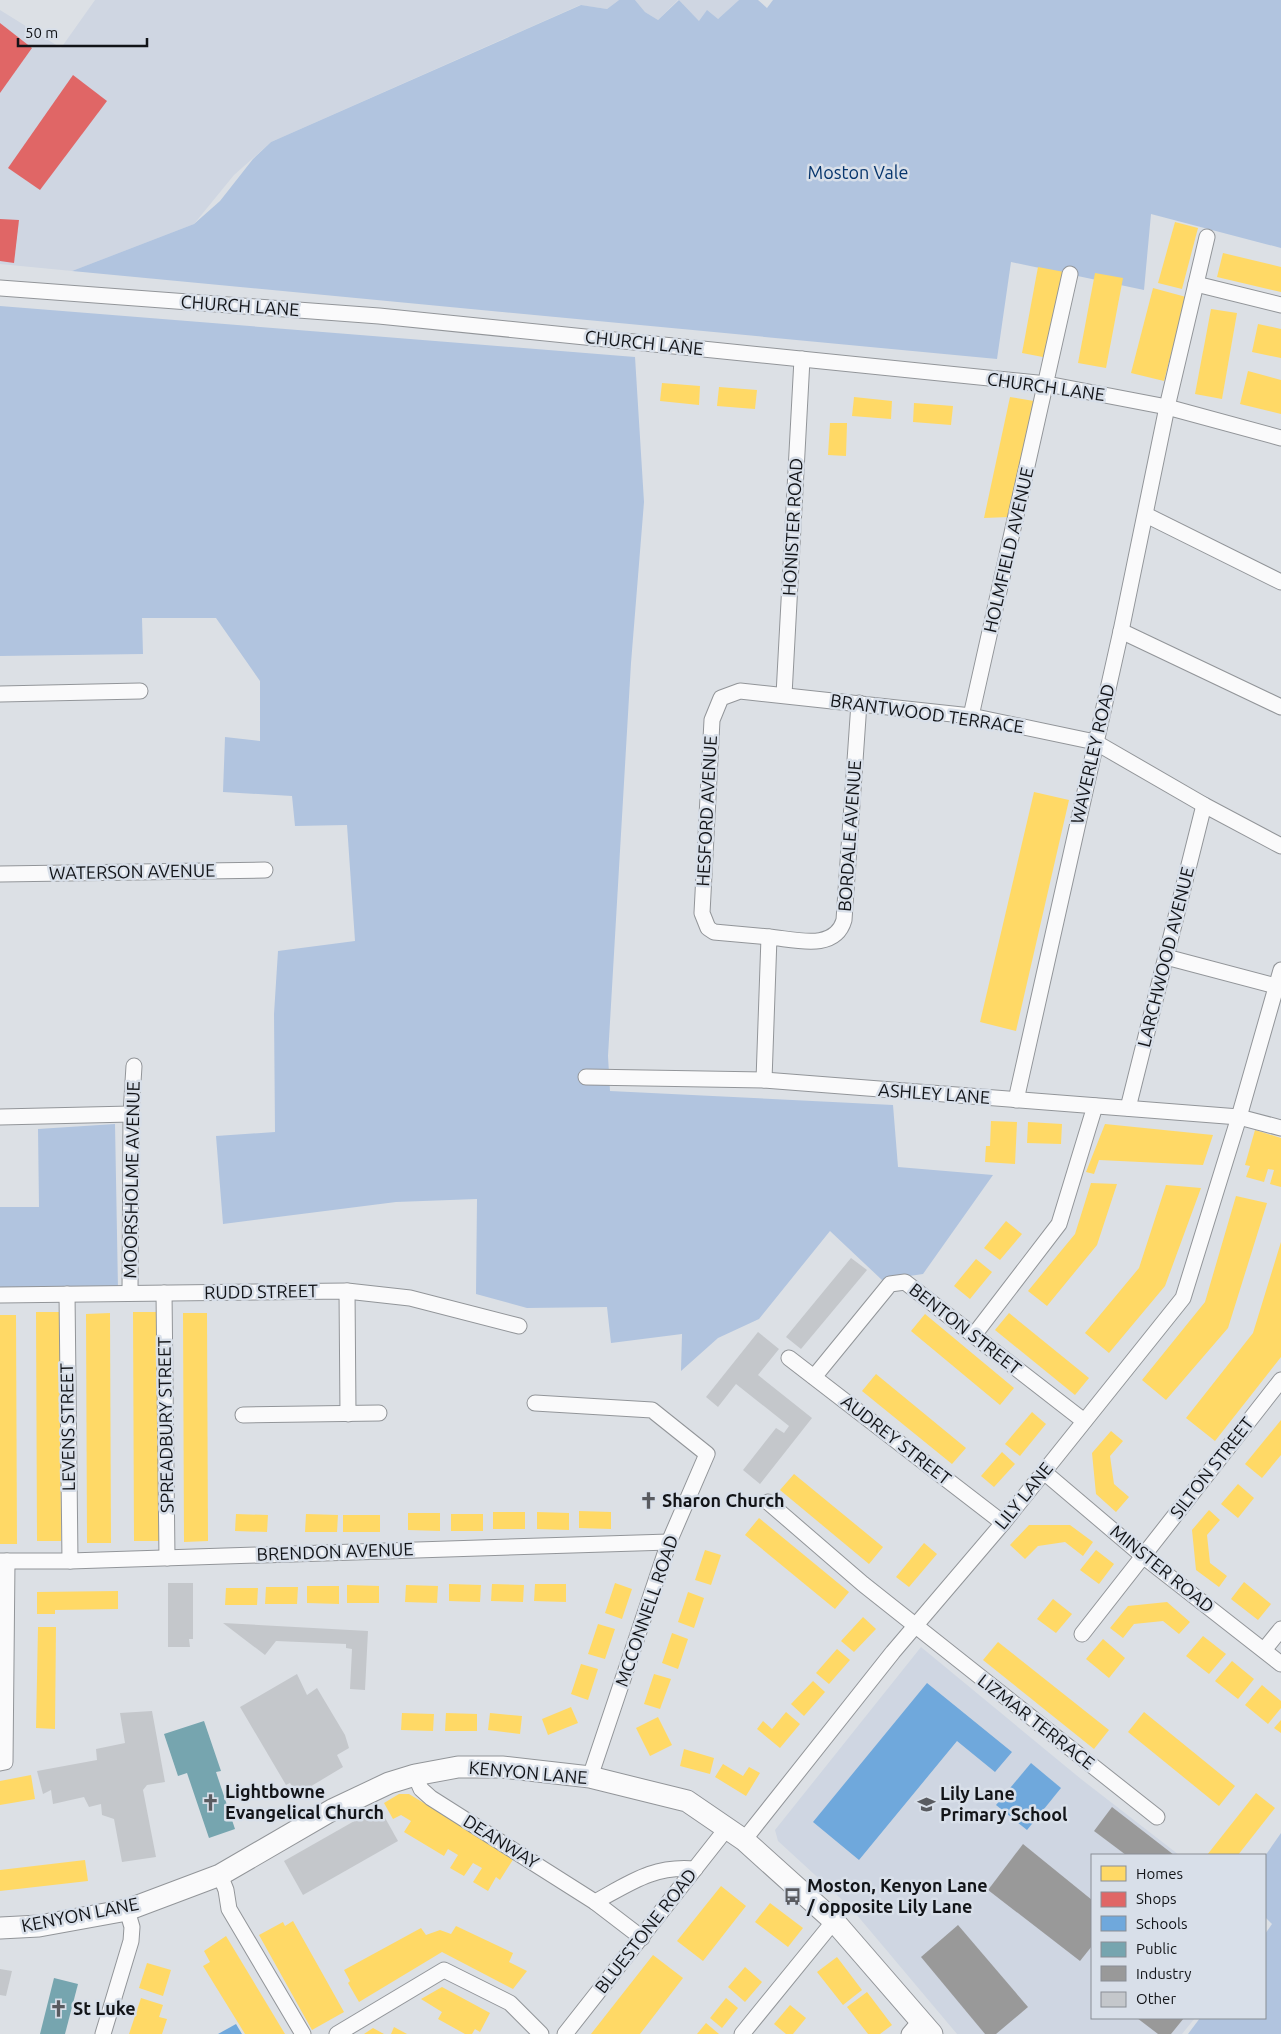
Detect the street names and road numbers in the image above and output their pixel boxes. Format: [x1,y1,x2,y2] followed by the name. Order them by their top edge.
[180,291,300,319] street label: CHURCH LANE
[584,326,704,358] street label: CHURCH LANE
[986,368,1106,404] street label: CHURCH LANE
[778,457,806,596] street label: HONISTER ROAD
[979,465,1037,634] street label: HOLMFIELD AVENUE
[1066,682,1118,826] street label: WAVERLEY ROAD
[829,690,1025,736] street label: BRANTWOOD TERRACE
[692,735,720,887] street label: HESFORD AVENUE
[834,760,864,912] street label: BORDALE AVENUE
[49,860,215,882] street label: WATERSON AVENUE
[1133,865,1197,1049] street label: LARCHWOOD AVENUE
[877,1079,991,1107] street label: ASHLEY LANE
[119,1081,143,1279] street label: MOORSHOLME AVENUE
[906,1279,1025,1378] street label: BENTON STREET
[204,1280,318,1302] street label: RUDD STREET
[153,1337,177,1513] street label: SPREADBURY STREET
[56,1363,78,1491] street label: LEVENS STREET
[838,1390,955,1488] street label: AUDREY STREET
[1165,1413,1257,1522] street label: SILTON STREET
[990,1458,1056,1533] street label: LILY LANE
[1107,1520,1218,1616] street label: MINSTER ROAD
[611,1532,681,1689] street label: MCCONNELL ROAD
[256,1538,414,1564] street label: BRENDON AVENUE
[974,1669,1099,1773] street label: LIZMAR TERRACE
[468,1757,588,1787] street label: KENYON LANE
[460,1810,543,1872] street label: DEANWAY
[590,1864,700,1997] street label: BLUESTONE ROAD
[19,1893,140,1935] street label: KENYON LANE

